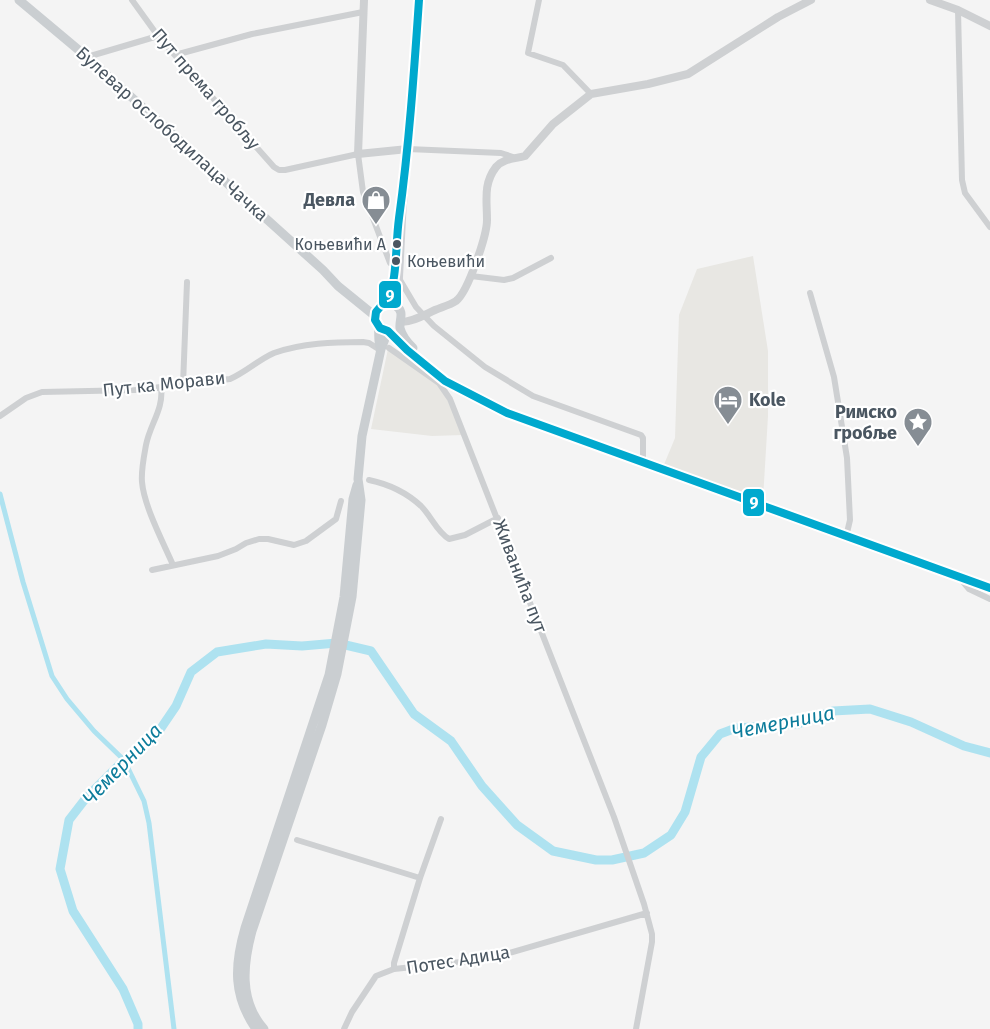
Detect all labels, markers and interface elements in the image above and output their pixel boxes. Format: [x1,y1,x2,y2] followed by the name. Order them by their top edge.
[147,24,265,154] street label: Пут према гробљу
[71,42,273,226] street label: Булевар ослободилаца Чачка
[360,184,392,226] shop icon: Девла
[303,189,355,211] place label: Девла
[295,235,387,254] place label: Коњевићи А
[391,238,403,250] marker: Коњевићи А
[407,252,485,271] place label: Коњевићи
[390,255,402,267] marker: Коњевићи
[378,280,402,309] line badge: 9
[386,286,395,305] text: 9
[102,367,226,401] street label: Пут ка Морави
[712,384,744,426] hotel icon: Kole
[749,389,786,411] place label: Kole
[834,401,897,444] place label: Римско гробље
[902,406,934,448] place icon: Римско гробље
[742,488,765,517] line badge: 9
[750,493,759,512] text: 9
[488,516,552,637] street label: Живанића пут
[730,700,836,744] water label: Чемерница
[77,718,167,810] water label: Чемерница
[405,941,511,979] street label: Потес Адица

